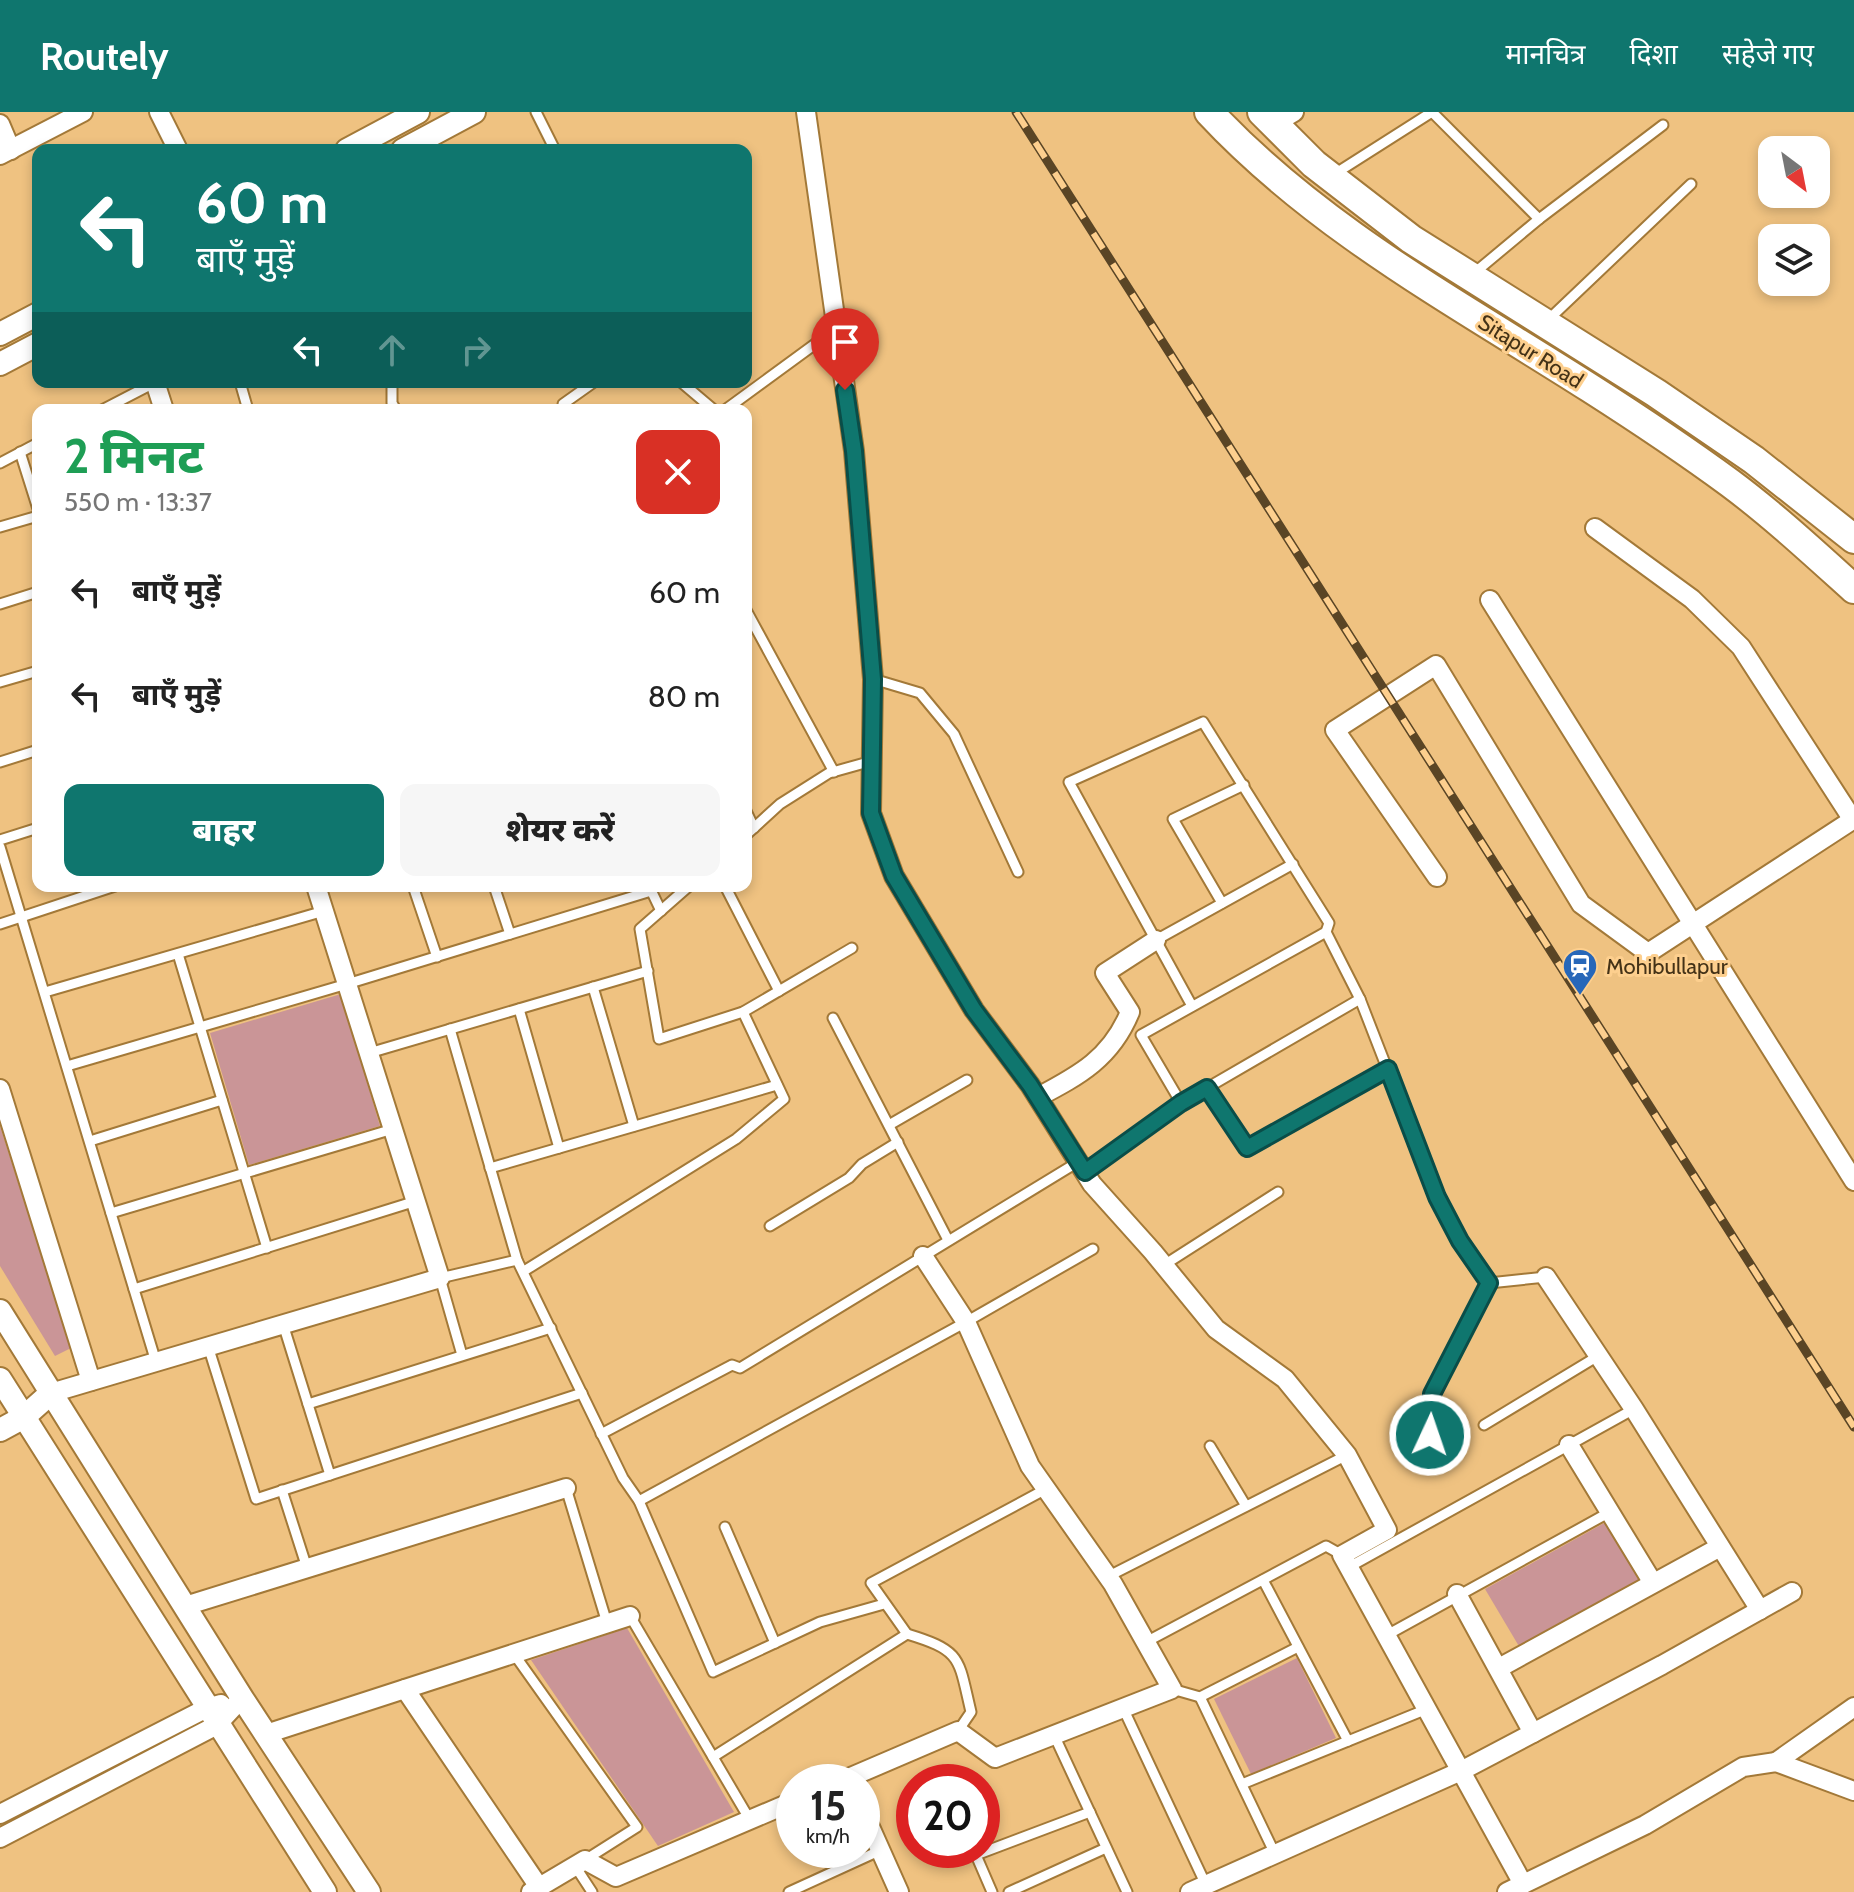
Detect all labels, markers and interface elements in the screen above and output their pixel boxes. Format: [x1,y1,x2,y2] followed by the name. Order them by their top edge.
[40,33,169,80] text: Routely
[1505,37,1585,71] text: मानचित्र
[1629,37,1678,71] text: दिशा
[1722,37,1814,71] text: सहेजे गए
[1758,136,1830,208] north arrow
[1758,136,1830,296] map controls
[196,169,328,237] text: 60 m
[64,176,168,280] icon: left
[1758,224,1830,296] button: layers
[196,237,295,281] text: बाएँ मुड़ें
[811,308,879,390] pin
[1473,309,1588,394] street label: Sitapur Road
[823,320,867,364] icon: arrive
[286,328,330,372] icon: left
[370,328,414,372] icon: ahead
[454,328,498,372] icon: right
[64,427,204,485] text: 2 मिनट
[636,430,720,514] button: close
[64,486,212,518] text: 550 m · 13:37
[64,570,108,614] icon: left
[132,572,221,609] text: बाएँ मुड़ें
[649,574,720,611] text: 60 m
[64,674,108,718] icon: left
[132,676,221,713] text: बाएँ मुड़ें
[648,678,720,715] text: 80 m
[64,784,384,876] button: बाहर
[400,784,720,876] button: शेयर करें
[1561,947,1599,997] station icon: Mohibullapur
[1606,953,1728,980] place label: Mohibullapur
[1388,1393,1472,1477] position arrow
[896,1764,1000,1868] speed limit sign: 20
[810,1781,846,1830] text: 15
[806,1824,850,1848] text: km/h

